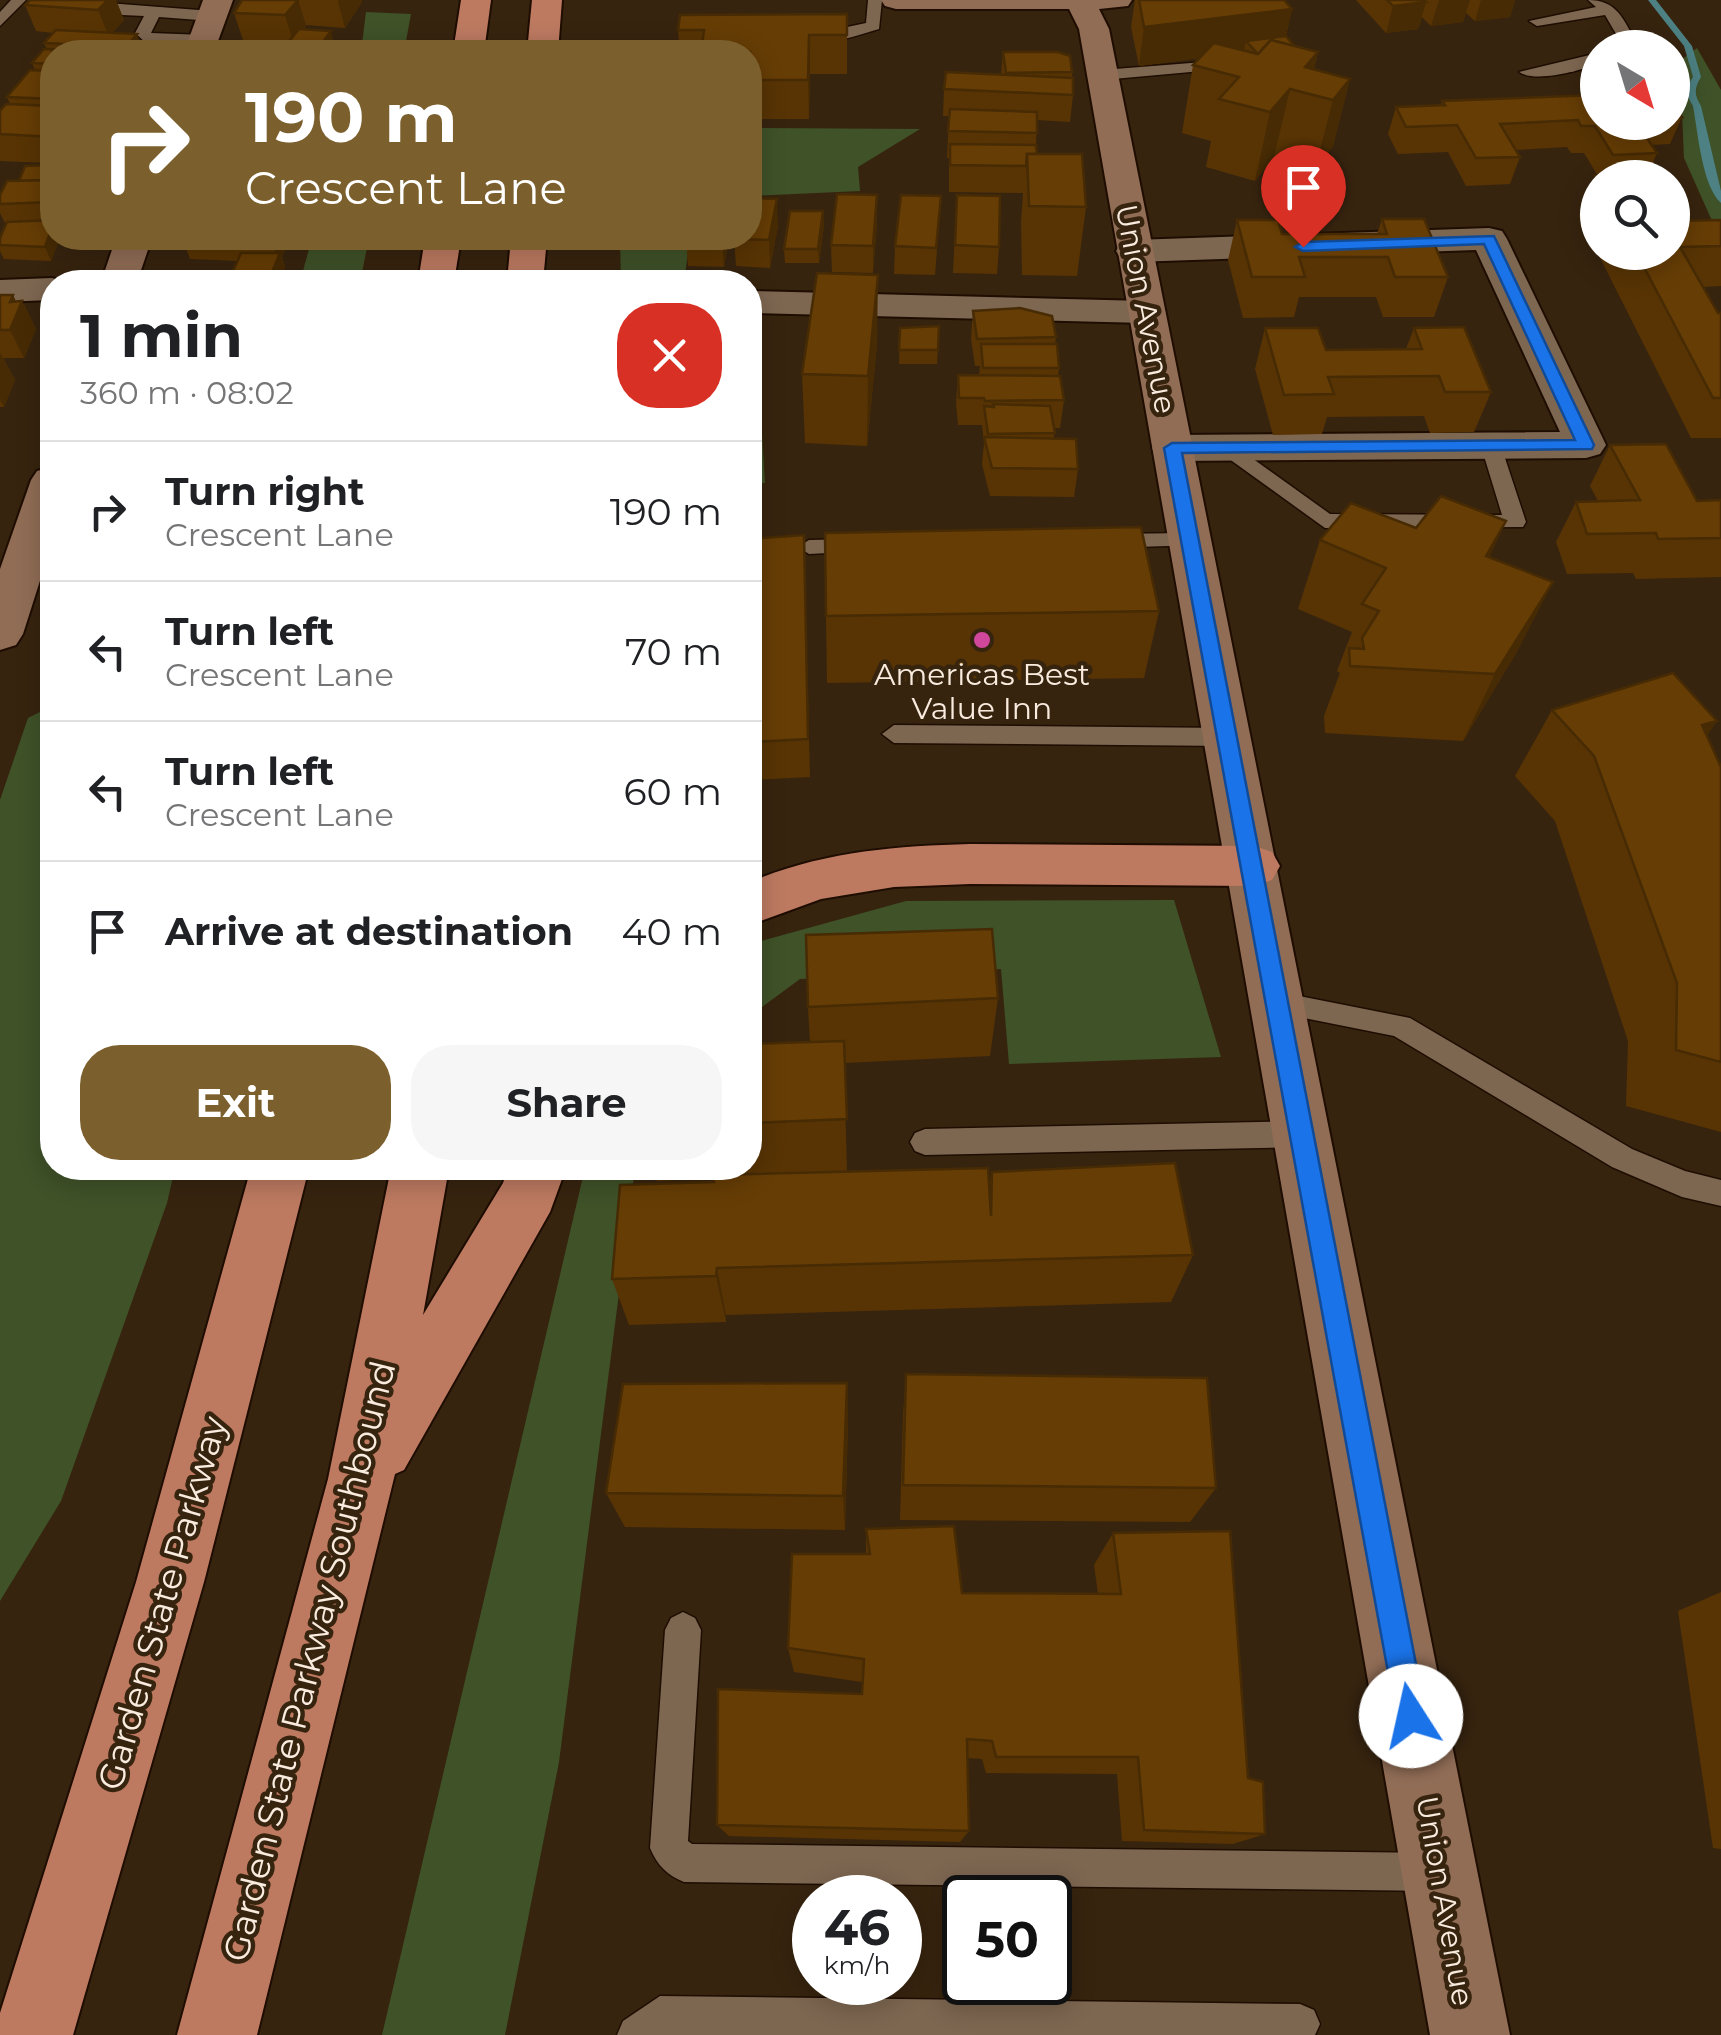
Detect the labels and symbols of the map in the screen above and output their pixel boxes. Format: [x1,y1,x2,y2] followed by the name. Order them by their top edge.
[1580,30,1690,140] north arrow
[1261,145,1346,248] pin
[1108,201,1184,417] street label: Union Avenue
[971,629,993,651] marker: Americas Best Value Inn
[874,656,1090,727] place label: Americas Best Value Inn
[213,1356,405,1966] street label: Garden State Parkway Southbound
[88,1411,236,1795] street label: Garden State Parkway
[1359,1664,1463,1768] position arrow
[1408,1793,1482,2009] street label: Union Avenue
[942,1875,1072,2005] speed limit sign: 50

